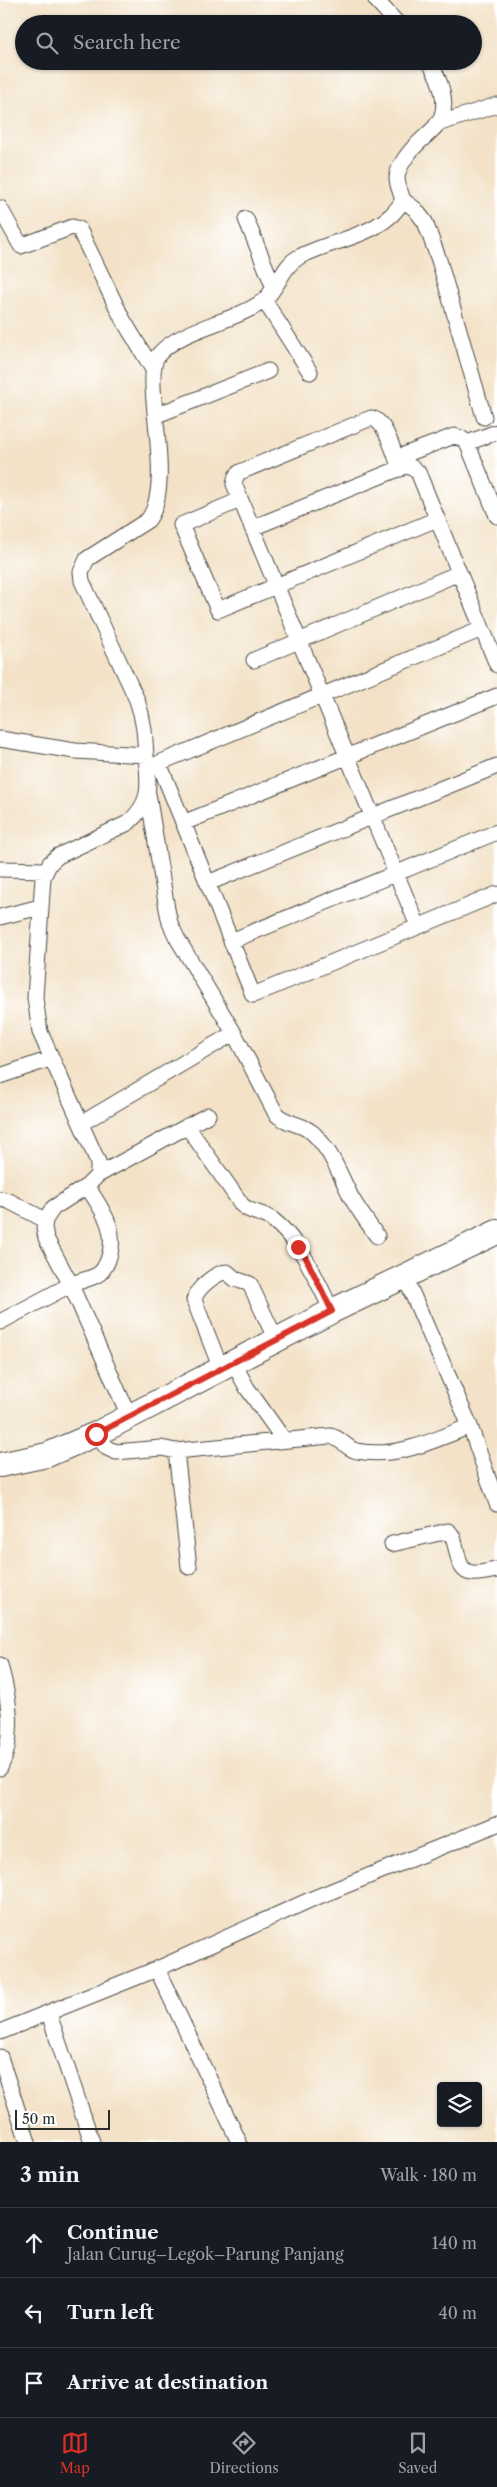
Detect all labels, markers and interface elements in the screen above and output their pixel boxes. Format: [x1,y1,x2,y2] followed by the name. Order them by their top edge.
[15,15,482,70] search box
[33,29,61,57] icon: search
[73,31,181,54] text: Search here
[287,1236,310,1259] route end
[85,1423,108,1446] route start
[437,2082,482,2127] map controls
[437,2082,482,2127] button: layers
[15,2107,110,2130] scale bar
[22,2110,55,2128] text: 50 m
[20,2162,80,2187] text: 3 min
[380,2165,477,2185] text: Walk · 180 m
[67,2221,159,2244] text: Continue
[20,2229,48,2257] icon: ahead
[432,2233,477,2253] text: 140 m
[67,2244,344,2264] text: Jalan Curug–Legok–Parung Panjang
[20,2299,48,2327] icon: left
[67,2301,154,2324] text: Turn left
[438,2303,477,2323] text: 40 m
[20,2369,48,2397] icon: arrive
[67,2371,268,2394] text: Arrive at destination
[60,2429,90,2477] tab: Map
[209,2429,279,2477] tab: Directions
[398,2429,437,2477] tab: Saved

